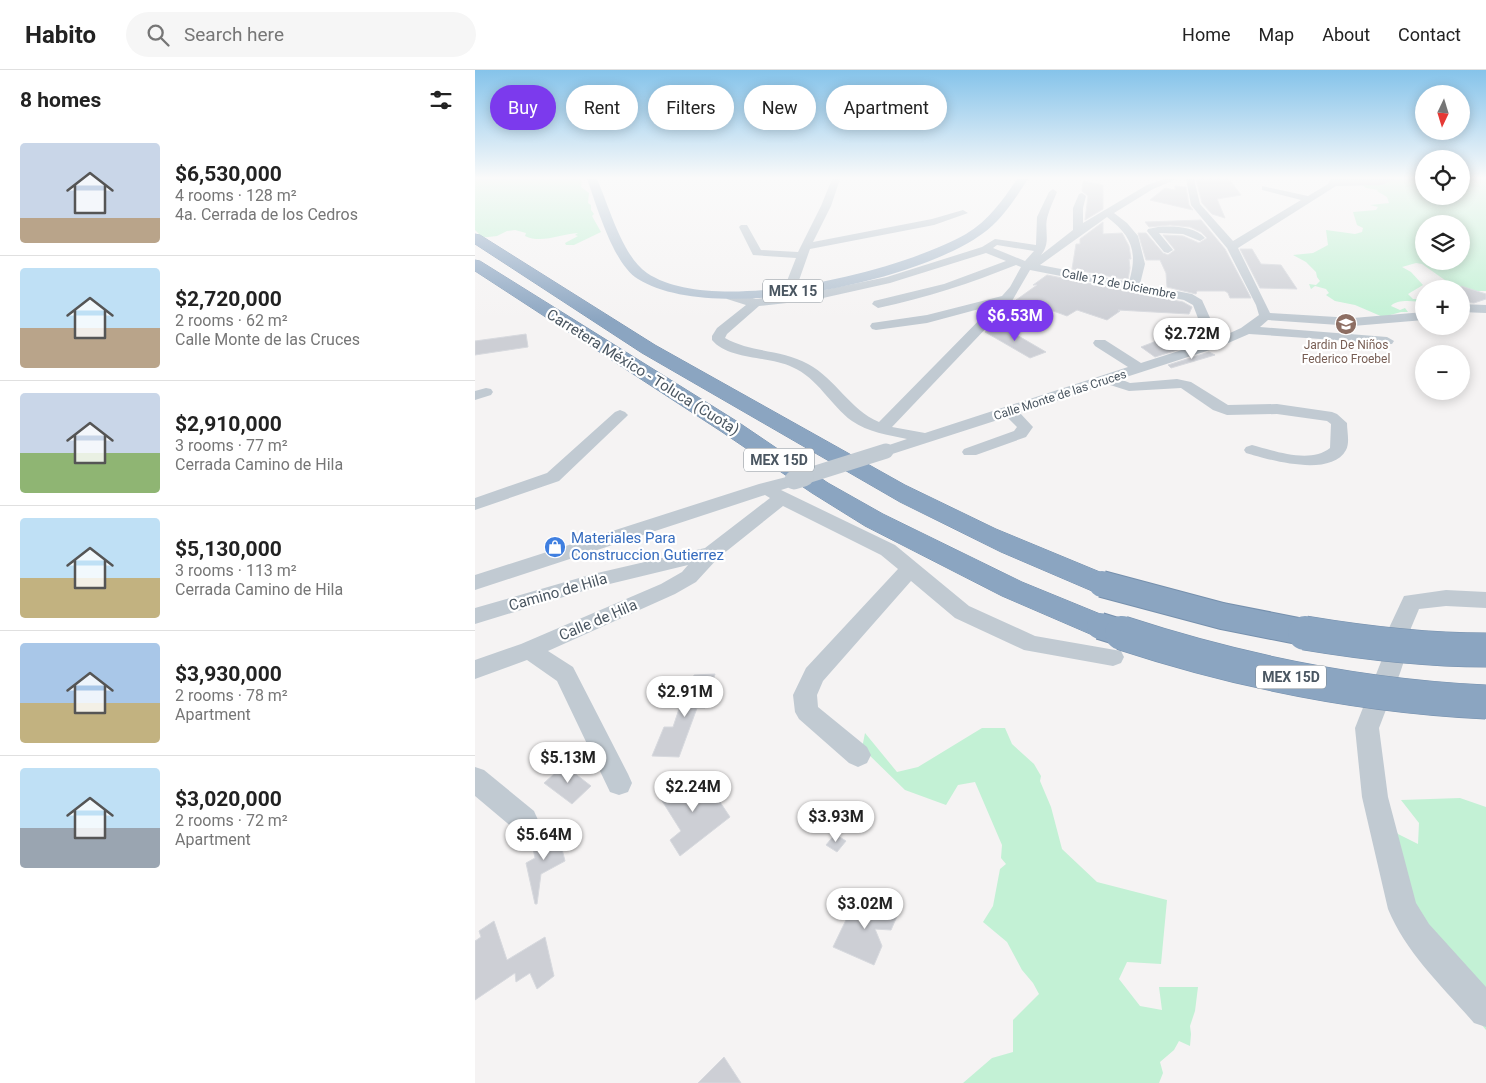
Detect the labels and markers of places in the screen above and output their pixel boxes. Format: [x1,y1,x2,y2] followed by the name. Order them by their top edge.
[974,300,1056,342] pin: $6.53M
[1334,312,1358,336] school or university icon: Jardin De Niños Federico Froebel
[1151,318,1233,360] pin: $2.72M
[1302,338,1390,366] place label: Jardin De Niños Federico Froebel
[571,529,724,564] place label: Materiales Para Construccion Gutierrez
[543,535,567,559] shop icon: Materiales Para Construccion Gutierrez
[644,676,726,718] pin: $2.91M
[527,742,609,784] pin: $5.13M
[652,770,734,813] pin: $2.24M
[795,800,877,843] pin: $3.93M
[503,818,585,861] pin: $5.64M
[824,888,906,930] pin: $3.02M

